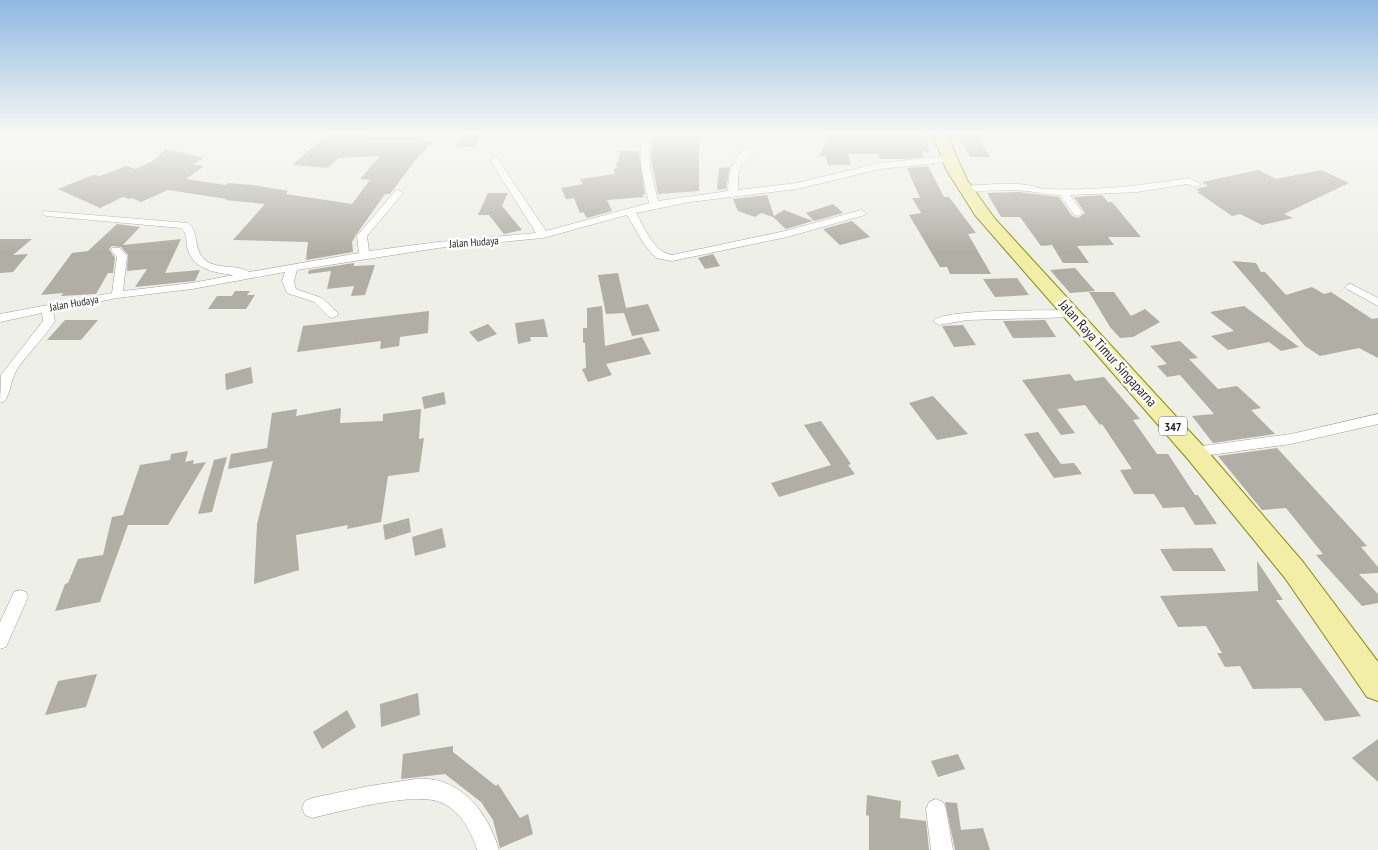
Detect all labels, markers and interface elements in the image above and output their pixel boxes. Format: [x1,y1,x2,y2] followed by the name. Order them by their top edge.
[448,233,499,251] street label: Jalan Hudaya
[47,292,100,314] street label: Jalan Hudaya
[1054,295,1161,410] street label: Jalan Raya Timur Singaparna
[1159,416,1187,436] road number: 347

